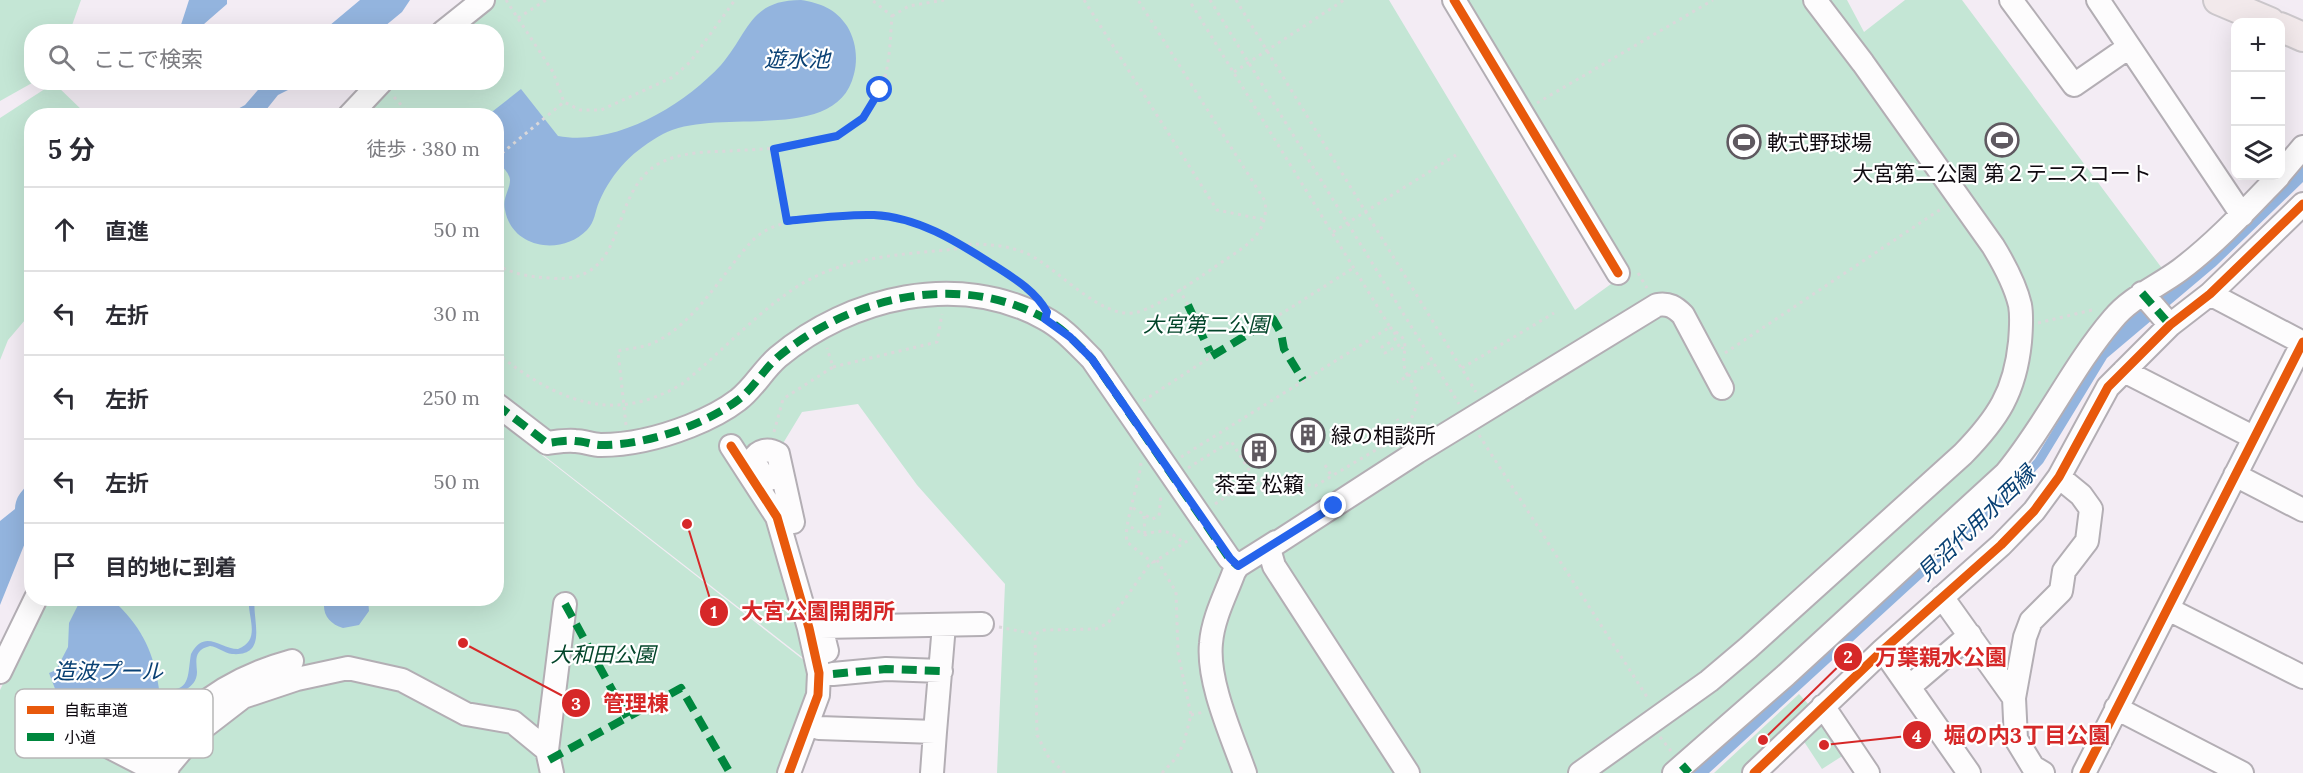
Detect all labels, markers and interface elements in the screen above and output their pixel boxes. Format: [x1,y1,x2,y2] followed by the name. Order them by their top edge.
[2231,18,2285,180] map controls
[2231,18,2285,72] button: +
[24,24,504,90] search box
[45,41,78,74] icon: search
[93,45,203,73] text: ここで検索
[764,45,832,73] water label: 遊水池
[2231,72,2285,126] button: −
[866,76,892,102] route start
[1984,122,2020,158] sports icon: 大宮第二公園 第２テニスコート
[1726,124,1762,160] sports icon: 軟式野球場
[2231,126,2285,180] button: layers
[1767,129,1872,156] place label: 軟式野球場
[48,133,95,166] text: 5 分
[367,136,480,161] text: 徒歩 · 380 m
[1852,160,2152,187] place label: 大宮第二公園 第２テニスコート
[48,213,81,246] icon: ahead
[105,217,149,245] text: 直進
[434,217,480,242] text: 50 m
[48,297,81,330] icon: left
[105,301,149,329] text: 左折
[433,301,480,326] text: 30 m
[1143,311,1272,338] park label: 大宮第二公園
[48,381,81,414] icon: left
[105,385,149,413] text: 左折
[423,385,480,410] text: 250 m
[1290,417,1326,453] building icon: 緑の相談所
[1331,422,1436,449] place label: 緑の相談所
[1241,433,1277,469] building icon: 茶室 松籟
[1911,457,2043,587] water label: 見沼代用水西縁
[48,465,81,498] icon: left
[105,469,149,497] text: 左折
[434,469,480,494] text: 50 m
[1214,471,1304,498] place label: 茶室 松籟
[1320,492,1346,518] route end
[48,549,81,582] icon: arrive
[105,553,237,581] text: 目的地に到着
[699,592,907,632] callout: 大宮公園開閉所
[741,597,895,625] text: 大宮公園開閉所
[710,600,718,623] text: 1
[1833,637,2019,677] callout: 万葉親水公園
[551,641,658,668] park label: 大和田公園
[1875,643,2007,671] text: 万葉親水公園
[1843,645,1853,668] text: 2
[53,657,164,685] water label: 造波プール
[561,683,681,723] callout: 管理棟
[15,689,213,758] legend
[603,689,669,717] text: 管理棟
[571,692,581,715] text: 3
[64,700,128,720] text: 自転車道
[1902,715,2122,755] callout: 堀の内3丁目公園
[1944,721,2110,749] text: 堀の内3丁目公園
[1912,724,1922,747] text: 4
[64,727,96,747] text: 小道

